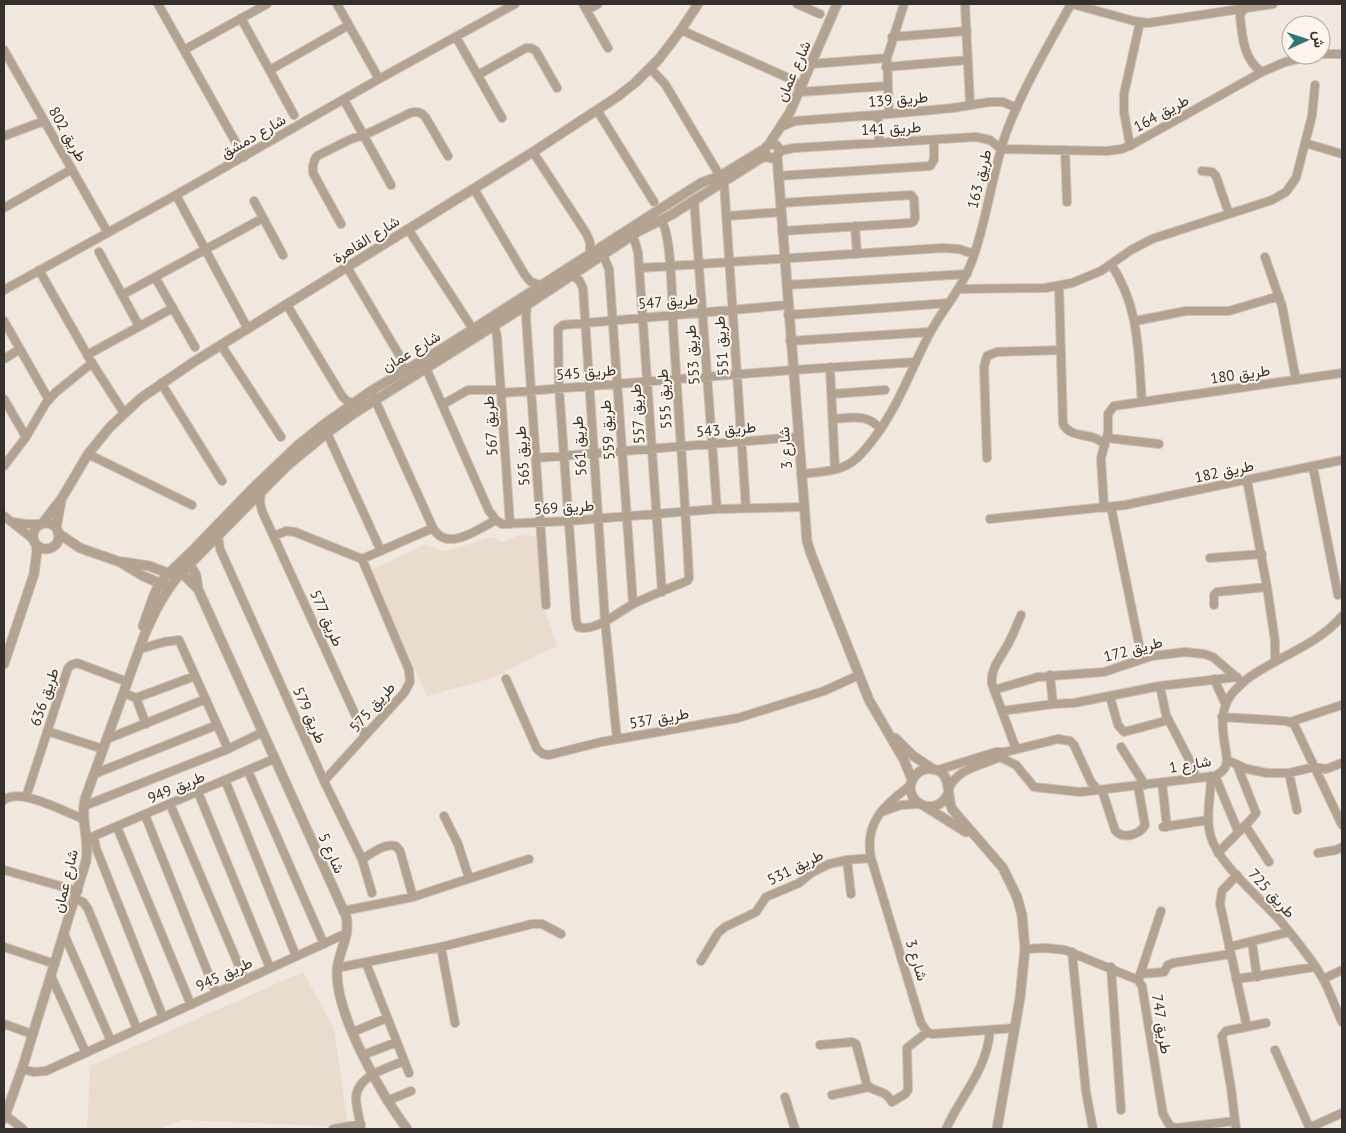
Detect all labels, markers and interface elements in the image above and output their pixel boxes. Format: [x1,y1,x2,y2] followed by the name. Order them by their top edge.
[1281,15,1331,65] north arrow
[1310,30,1328,48] text: ش
[771,37,817,105] street label: شارع عمان
[867,87,929,112] street label: طريق 139
[1130,90,1193,137] street label: طريق 164
[44,103,91,166] street label: طريق 802
[217,110,290,164] street label: شارع دمشق
[860,117,922,140] street label: طريق 141
[962,147,997,211] street label: طريق 163
[329,211,404,269] street label: شارع القاهرة
[637,289,699,314] street label: طريق 547
[709,315,734,377] street label: طريق 551
[680,324,705,386] street label: طريق 553
[378,326,445,378] street label: شارع عمان
[555,360,617,385] street label: طريق 545
[1209,360,1272,389] street label: طريق 180
[652,368,677,430] street label: طريق 555
[625,383,650,445] street label: طريق 557
[478,395,503,457] street label: طريق 567
[595,399,620,461] street label: طريق 559
[567,415,592,477] street label: طريق 561
[695,417,757,442] street label: طريق 543
[510,425,535,487] street label: طريق 565
[774,426,798,470] street label: شارع 3
[1193,455,1256,488] street label: طريق 182
[533,495,595,520] street label: طريق 569
[305,587,348,650] street label: طريق 577
[1101,632,1165,667] street label: طريق 172
[25,665,64,729] street label: طريق 636
[345,678,400,737] street label: طريق 575
[288,684,331,747] street label: طريق 579
[628,703,691,734] street label: طريق 537
[1167,751,1213,779] street label: شارع 1
[145,766,208,808] street label: طريق 949
[313,830,349,877] street label: شارع 5
[764,845,827,890] street label: طريق 531
[48,847,84,915] street label: شارع عمان
[1244,864,1300,922] street label: طريق 725
[900,937,932,984] street label: شارع 3
[193,953,256,996] street label: طريق 945
[1147,993,1176,1056] street label: طريق 747

